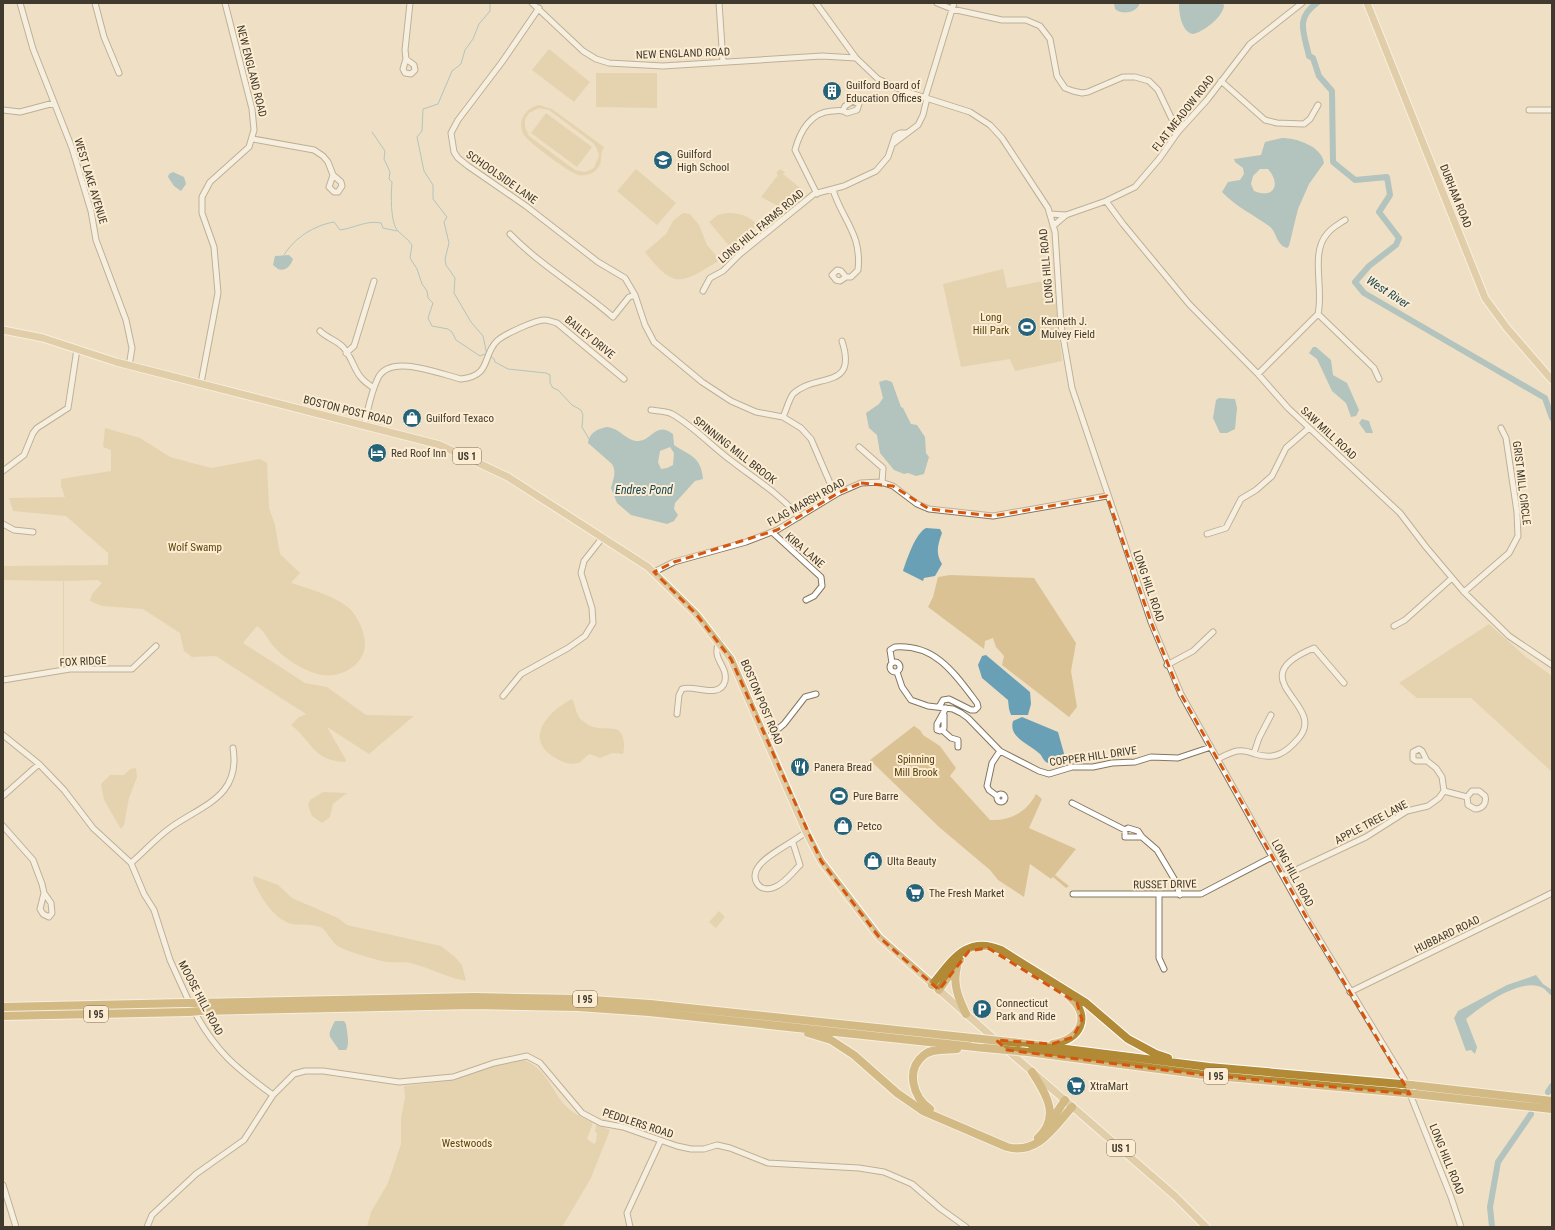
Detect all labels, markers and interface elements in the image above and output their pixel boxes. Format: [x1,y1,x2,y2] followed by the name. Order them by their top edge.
[234,24,269,118] street label: NEW ENGLAND ROAD
[636,45,730,62] street label: NEW ENGLAND ROAD
[1150,73,1217,154] street label: FLAT MEADOW ROAD
[846,79,922,105] place label: Guilford Board of Education Offices
[821,80,843,102] building icon: Guilford Board of Education Offices
[71,137,110,226] street label: WEST LAKE AVENUE
[464,148,540,207] street label: SCHOOLSIDE LANE
[677,148,729,174] place label: Guilford High School
[652,149,674,171] school or university icon: Guilford High School
[1437,163,1474,230] street label: DURHAM ROAD
[716,187,807,266] street label: LONG HILL FARMS ROAD
[1037,228,1056,304] street label: LONG HILL ROAD
[1364,273,1412,311] water label: West River
[973,311,1009,337] park label: Long Hill Park
[562,313,618,362] street label: BAILEY DRIVE
[1041,315,1095,341] place label: Kenneth J. Mulvey Field
[1016,316,1038,338] sports icon: Kenneth J. Mulvey Field
[302,393,394,428] street label: BOSTON POST ROAD
[1298,404,1359,463] street label: SAW MILL ROAD
[401,407,423,429] shop icon: Guilford Texaco
[426,412,494,425] place label: Guilford Texaco
[691,414,779,487] street label: SPINNING MILL BROOK
[1510,440,1533,526] street label: GRIST MILL CIRCLE
[366,442,388,464] hotel icon: Red Roof Inn
[391,447,446,460] place label: Red Roof Inn
[453,448,481,464] road number: US 1
[765,476,847,529] street label: FLAG MARSH ROAD
[615,483,673,497] water label: Endres Pond
[783,530,827,571] street label: KIRA LANE
[168,541,222,554] park label: Wolf Swamp
[1130,549,1167,624] street label: LONG HILL ROAD
[59,654,107,669] street label: FOX RIDGE
[738,658,785,747] street label: BOSTON POST ROAD
[1049,744,1138,769] street label: COPPER HILL DRIVE
[894,753,938,779] park label: Spinning Mill Brook
[789,756,811,778] restaurant icon: Panera Bread
[814,761,872,774] place label: Panera Bread
[828,785,850,807] sports icon: Pure Barre
[853,790,898,803] place label: Pure Barre
[1333,798,1410,847] street label: APPLE TREE LANE
[832,815,854,837] shop icon: Petco
[857,820,883,833] place label: Petco
[1269,837,1316,909] street label: LONG HILL ROAD
[862,850,884,872] shop icon: Ulta Beauty
[887,855,937,868] place label: Ulta Beauty
[1133,877,1197,892] street label: RUSSET DRIVE
[904,882,926,904] supermarket icon: The Fresh Market
[929,887,1004,900] place label: The Fresh Market
[1412,913,1482,956] street label: HUBBARD ROAD
[175,959,226,1038] street label: MOOSE HILL ROAD
[573,991,597,1007] road number: I 95
[996,997,1056,1023] place label: Connecticut Park and Ride
[971,998,993,1020] parking icon: Connecticut Park and Ride
[84,1006,108,1022] road number: I 95
[1204,1068,1228,1084] road number: I 95
[1065,1075,1087,1097] supermarket icon: XtraMart
[1090,1080,1128,1093] place label: XtraMart
[601,1106,675,1141] street label: PEDDLERS ROAD
[1426,1122,1467,1196] street label: LONG HILL ROAD
[442,1137,492,1150] park label: Westwoods
[1107,1140,1135,1156] road number: US 1

